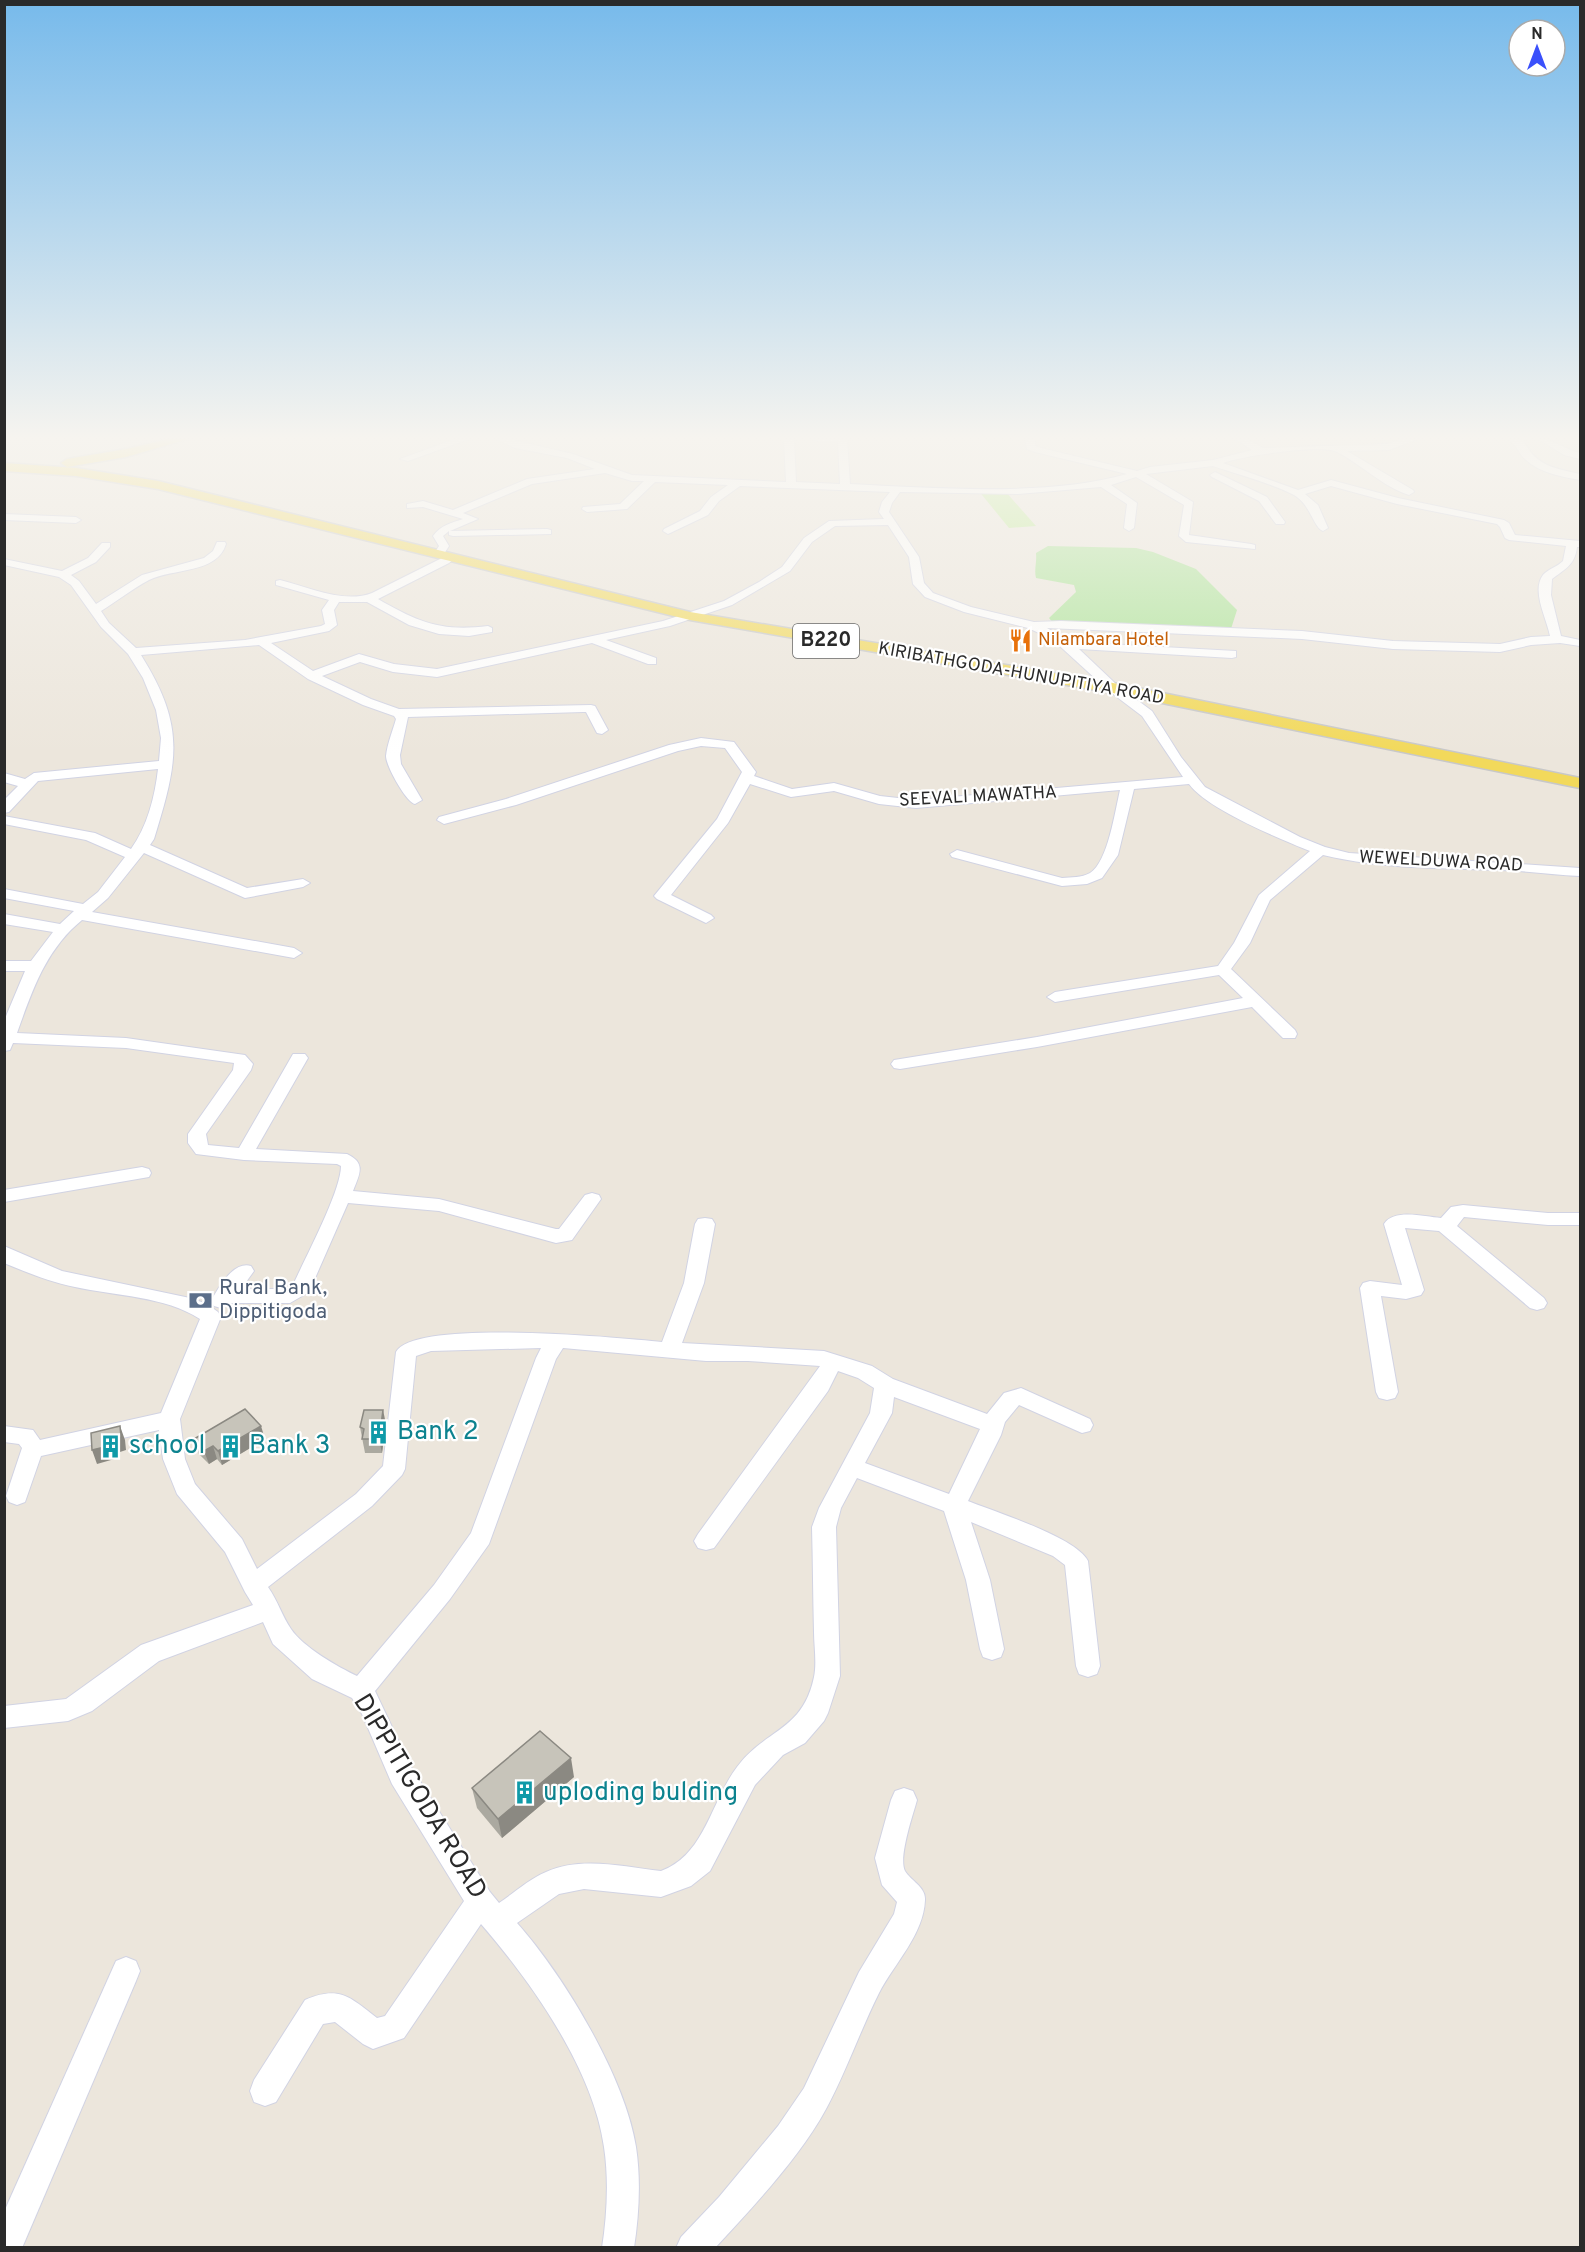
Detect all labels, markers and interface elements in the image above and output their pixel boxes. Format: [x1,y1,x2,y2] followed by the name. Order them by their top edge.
[1507,18,1567,78] north arrow
[1531,25,1543,45] text: N
[793,624,859,658] road number: B220
[1007,627,1033,653] restaurant icon: Nilambara Hotel
[1038,629,1169,652] place label: Nilambara Hotel
[876,638,1166,710] street label: KIRIBATHGODA-HUNUPITIYA ROAD
[898,781,1058,813] street label: SEEVALI MAWATHA
[1358,846,1524,878] street label: WEWELDUWA ROAD
[219,1275,327,1326] place label: Rural Bank, Dippitigoda
[188,1287,214,1313] bank icon: Rural Bank, Dippitigoda
[397,1416,479,1449] place label: Bank 2
[366,1419,392,1445] building icon: Bank 2
[129,1430,205,1463] place label: school
[249,1430,331,1463] place label: Bank 3
[98,1433,124,1459] building icon: school
[218,1433,244,1459] building icon: Bank 3
[345,1689,493,1905] street label: DIPPITIGODA ROAD
[543,1777,738,1810] place label: uploding bulding
[512,1780,538,1806] building icon: uploding bulding

